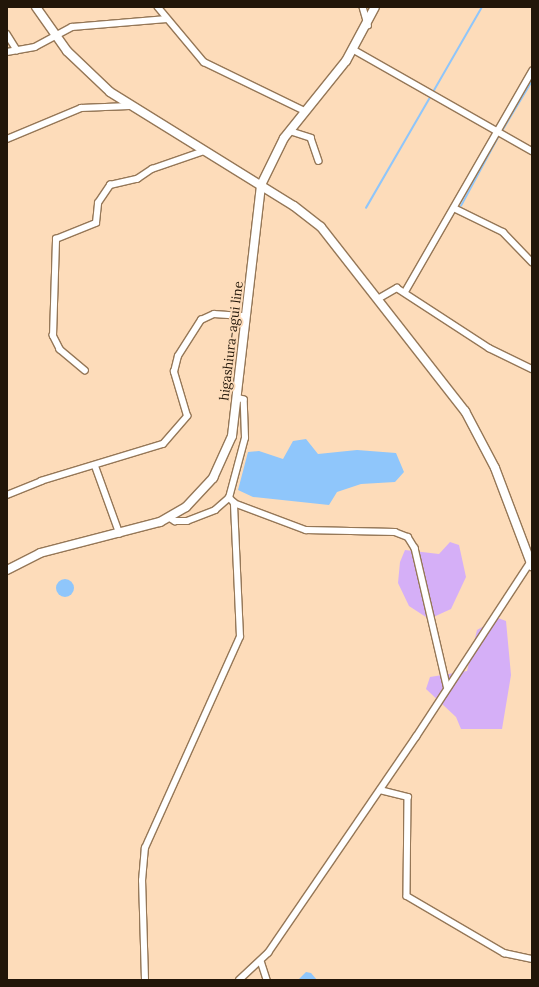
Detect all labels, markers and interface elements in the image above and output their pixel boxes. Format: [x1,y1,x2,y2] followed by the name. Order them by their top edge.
[217,280,247,402] street label: higashiura-agui line

